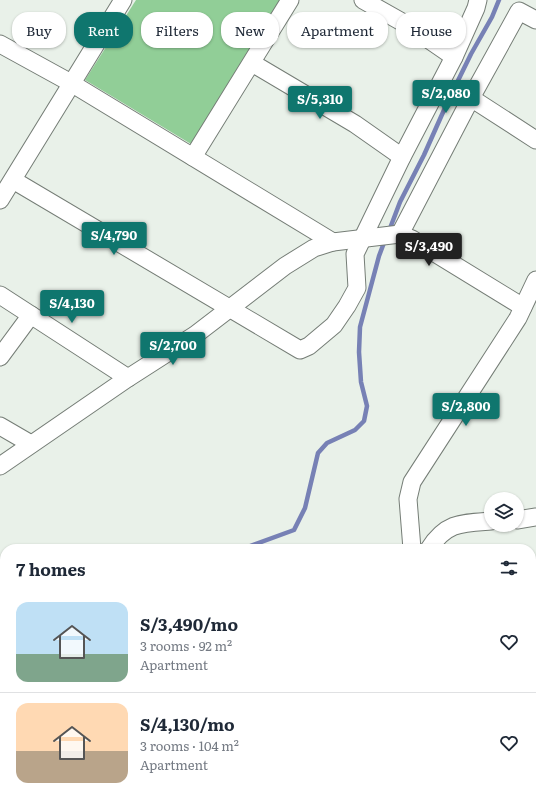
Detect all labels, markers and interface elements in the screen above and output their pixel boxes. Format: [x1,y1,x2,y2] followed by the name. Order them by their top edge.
[12,12,66,48] chip: Buy
[74,12,133,48] chip: Rent
[141,12,213,48] chip: Filters
[221,12,279,48] chip: New
[287,12,388,48] chip: Apartment
[396,12,466,48] chip: House
[409,80,483,114] pin: S/2,080
[422,83,470,102] text: S/2,080
[283,86,357,120] pin: S/5,310
[297,89,343,108] text: S/5,310
[77,222,151,256] pin: S/4,790
[91,225,137,244] text: S/4,790
[392,233,466,267] pin: S/3,490
[405,236,453,255] text: S/3,490
[35,290,109,324] pin: S/4,130
[49,293,95,312] text: S/4,130
[136,332,210,366] pin: S/2,700
[149,335,197,354] text: S/2,700
[429,393,503,427] pin: S/2,800
[442,396,490,415] text: S/2,800
[484,492,524,532] map controls
[484,492,524,532] button: layers
[16,556,86,581] text: 7 homes
[498,557,520,579] icon: filters
[140,611,238,636] text: S/3,490/mo
[48,618,96,666] icon: home
[498,631,520,653] icon: heart
[140,636,232,655] text: 3 rooms · 92 m²
[140,655,208,674] text: Apartment
[140,711,235,736] text: S/4,130/mo
[48,719,96,767] icon: home
[498,732,520,754] icon: heart
[140,736,239,755] text: 3 rooms · 104 m²
[140,755,208,774] text: Apartment

